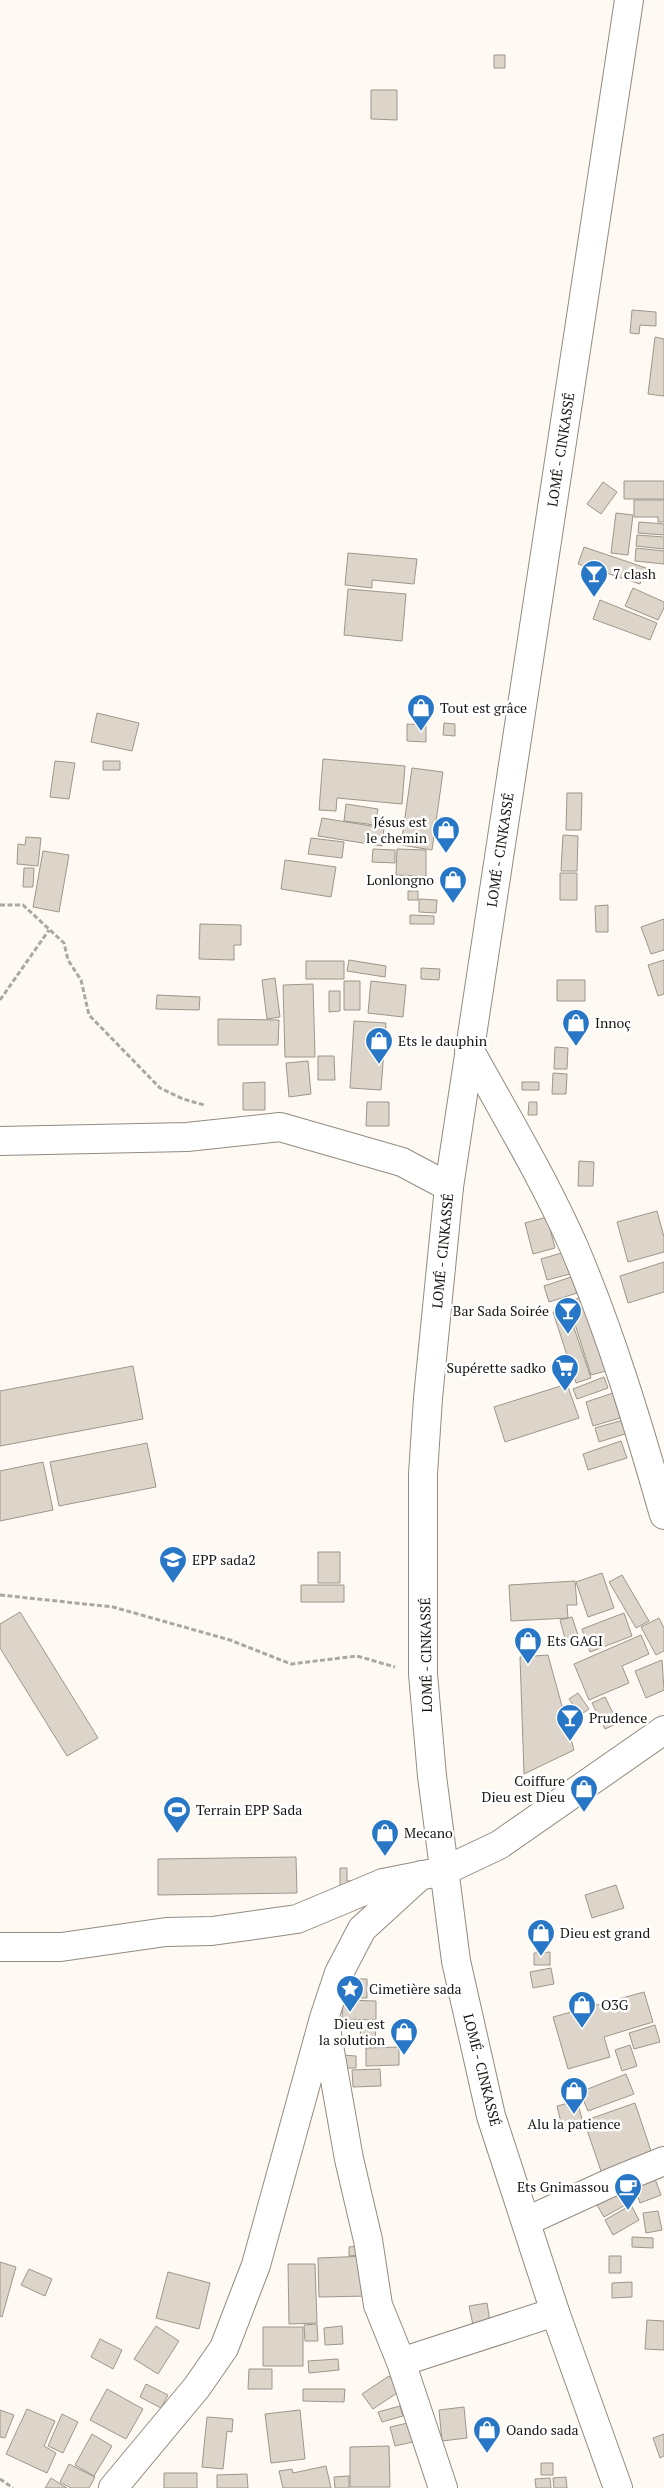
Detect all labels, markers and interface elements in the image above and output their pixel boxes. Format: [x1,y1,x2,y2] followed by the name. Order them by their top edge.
[542,391,578,508] street label: LOMÉ - CINKASSÉ
[579,559,609,598] bar icon: 7 clash
[613,564,656,583] place label: 7 clash
[406,693,436,732] shop icon: Tout est grâce
[440,698,527,717] place label: Tout est grâce
[482,791,518,908] street label: LOMÉ - CINKASSÉ
[366,812,428,847] place label: Jésus est le chemin
[431,815,461,854] shop icon: Jésus est le chemin
[438,865,468,904] shop icon: Lonlongno
[367,870,434,889] place label: Lonlongno
[561,1008,591,1047] shop icon: Innoç
[595,1013,631,1032] place label: Innoç
[364,1026,394,1065] shop icon: Ets le dauphin
[398,1031,488,1050] place label: Ets le dauphin
[427,1192,457,1309] street label: LOMÉ - CINKASSÉ
[553,1296,583,1335] bar icon: Bar Sada Soirée
[453,1301,549,1320] place label: Bar Sada Soirée
[550,1353,580,1392] supermarket icon: Supérette sadko
[447,1358,546,1377] place label: Supérette sadko
[158,1545,188,1584] school or university icon: EPP sada2
[192,1550,256,1569] place label: EPP sada2
[415,1597,436,1713] street label: LOMÉ - CINKASSÉ
[513,1626,543,1665] shop icon: Ets GAGI
[547,1631,603,1650] place label: Ets GAGI
[555,1703,585,1742] bar icon: Prudence
[589,1708,647,1727] place label: Prudence
[481,1771,565,1806] place label: Coiffure Dieu est Dieu
[569,1774,599,1813] shop icon: Coiffure Dieu est Dieu
[162,1795,192,1834] sports icon: Terrain EPP Sada
[196,1800,302,1819] place label: Terrain EPP Sada
[370,1818,400,1857] shop icon: Mecano
[404,1823,453,1842] place label: Mecano
[526,1918,556,1957] shop icon: Dieu est grand
[560,1923,650,1942] place label: Dieu est grand
[335,1974,365,2013] place icon: Cimetière sada
[369,1979,462,1998] place label: Cimetière sada
[567,1990,597,2029] shop icon: O3G
[601,1995,629,2014] place label: O3G
[459,2012,506,2128] street label: LOMÉ - CINKASSÉ
[319,2014,386,2049] place label: Dieu est la solution
[389,2017,419,2056] shop icon: Dieu est la solution
[559,2076,589,2115] shop icon: Alu la patience
[528,2114,620,2133] place label: Alu la patience
[613,2172,643,2211] cafe icon: Ets Gnimassou
[517,2177,609,2196] place label: Ets Gnimassou
[472,2415,502,2454] shop icon: Oando sada
[506,2420,579,2439] place label: Oando sada

